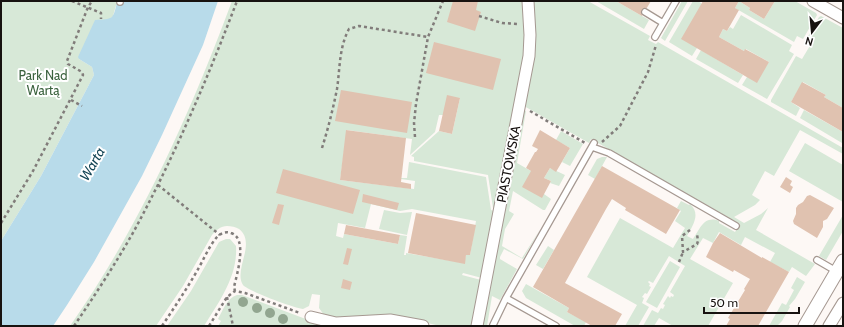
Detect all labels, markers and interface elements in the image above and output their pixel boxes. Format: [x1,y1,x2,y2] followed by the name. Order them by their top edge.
[792,12,832,52] north arrow
[804,34,815,49] text: N
[19,67,67,98] park label: Park Nad Wartą
[493,124,523,204] street label: PIASTOWSKA
[75,144,109,184] water label: Warta
[704,289,799,315] scale bar
[710,295,738,310] text: 50 m

